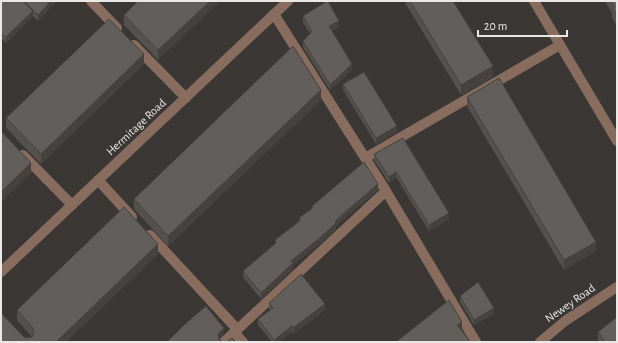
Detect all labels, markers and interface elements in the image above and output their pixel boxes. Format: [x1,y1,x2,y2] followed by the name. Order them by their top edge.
[478,12,567,38] scale bar
[484,20,507,32] text: 20 m
[104,97,168,157] street label: Hermitage Road
[543,281,598,325] street label: Newey Road

